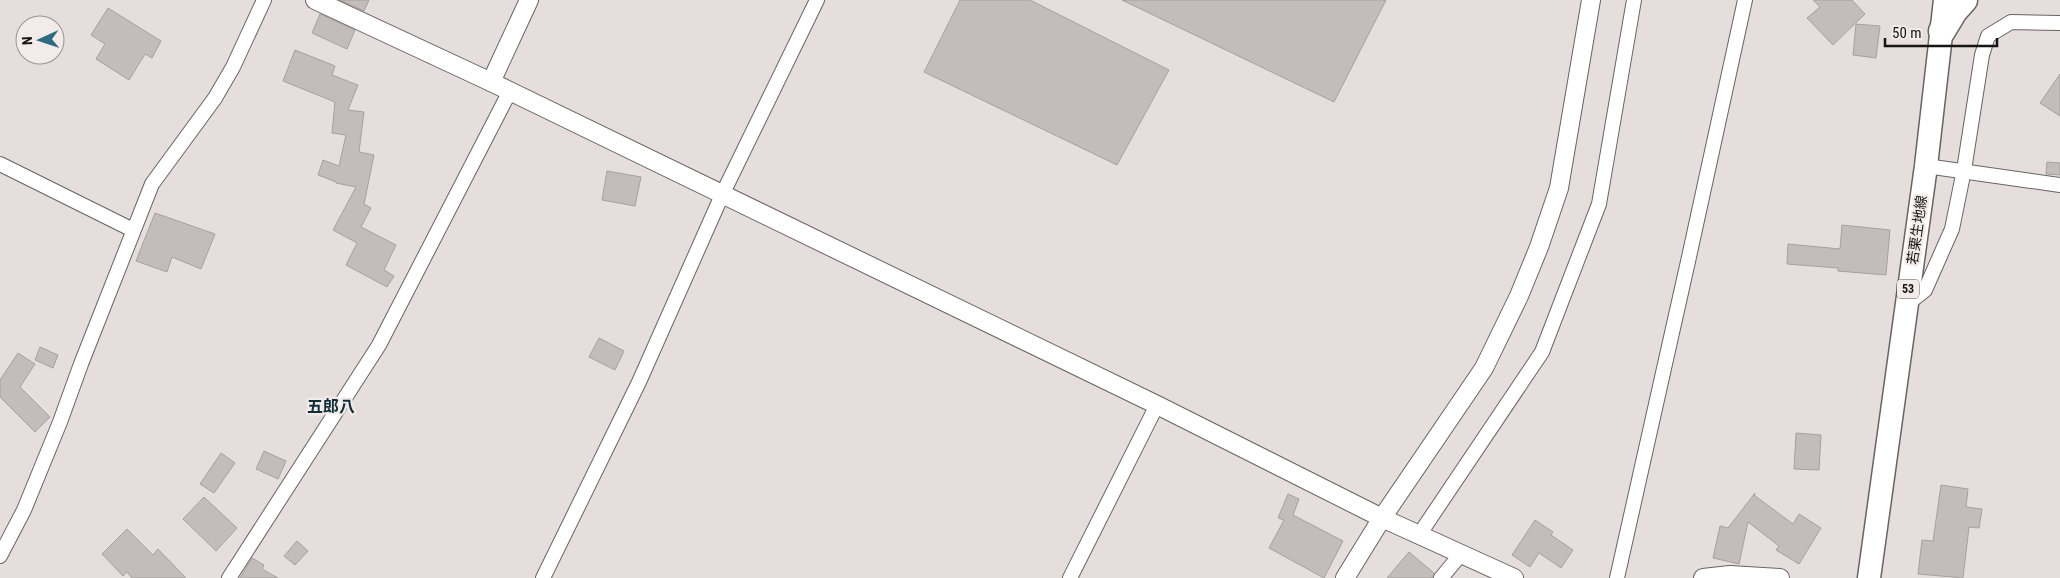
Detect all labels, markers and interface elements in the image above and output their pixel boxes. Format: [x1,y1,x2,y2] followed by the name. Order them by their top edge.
[15,15,65,65] north arrow
[1885,15,1998,47] scale bar
[1892,24,1922,42] text: 50 m
[19,36,35,45] text: N
[1904,194,1930,266] street label: 若栗生地線
[1897,280,1919,298] road number: 53
[307,397,355,416] district label: 五郎八

